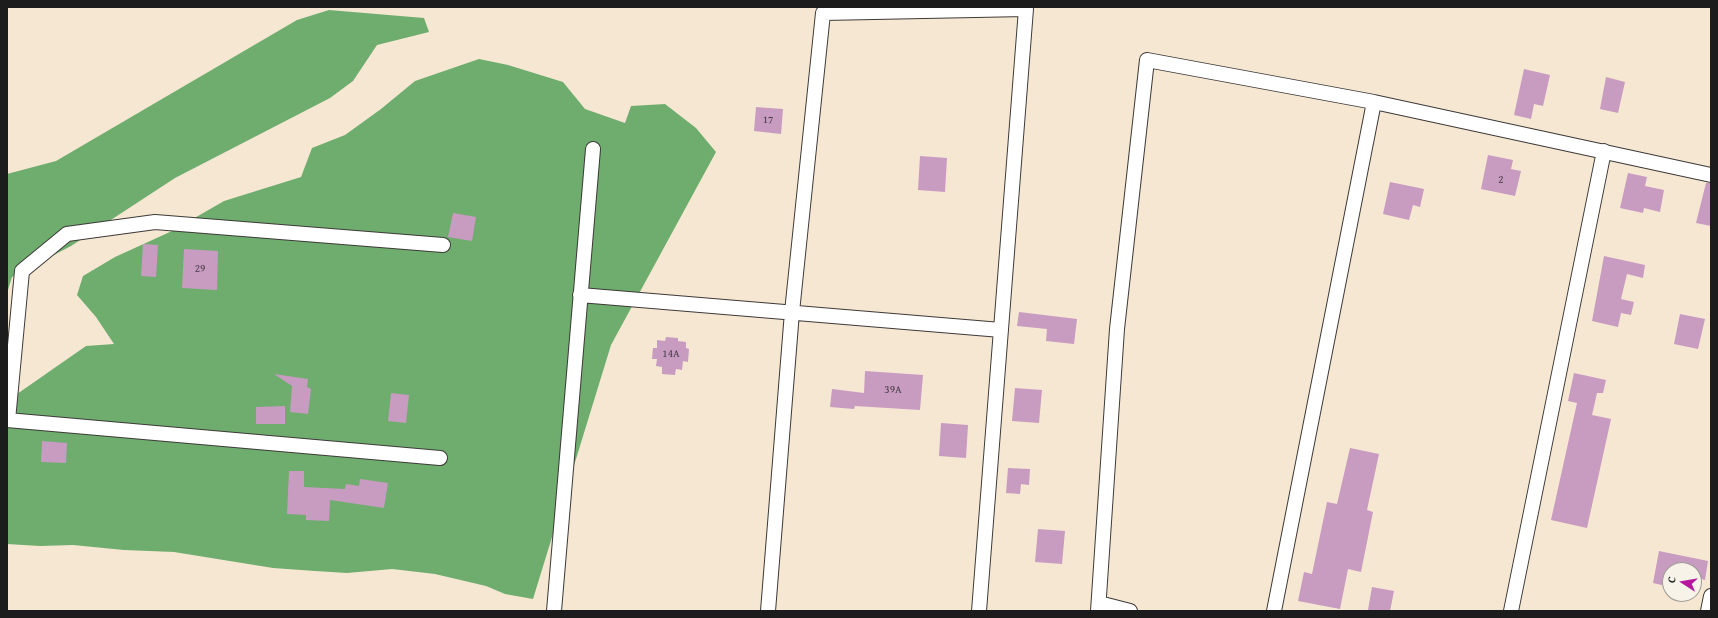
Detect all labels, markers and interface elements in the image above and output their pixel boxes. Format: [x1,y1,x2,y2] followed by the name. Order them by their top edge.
[763,113,773,127] house number: 17
[1498,173,1504,187] house number: 2
[195,262,205,276] house number: 29
[662,347,680,361] house number: 14А
[884,383,902,397] house number: 39А
[1662,562,1702,602] north arrow
[1663,575,1680,584] text: С

